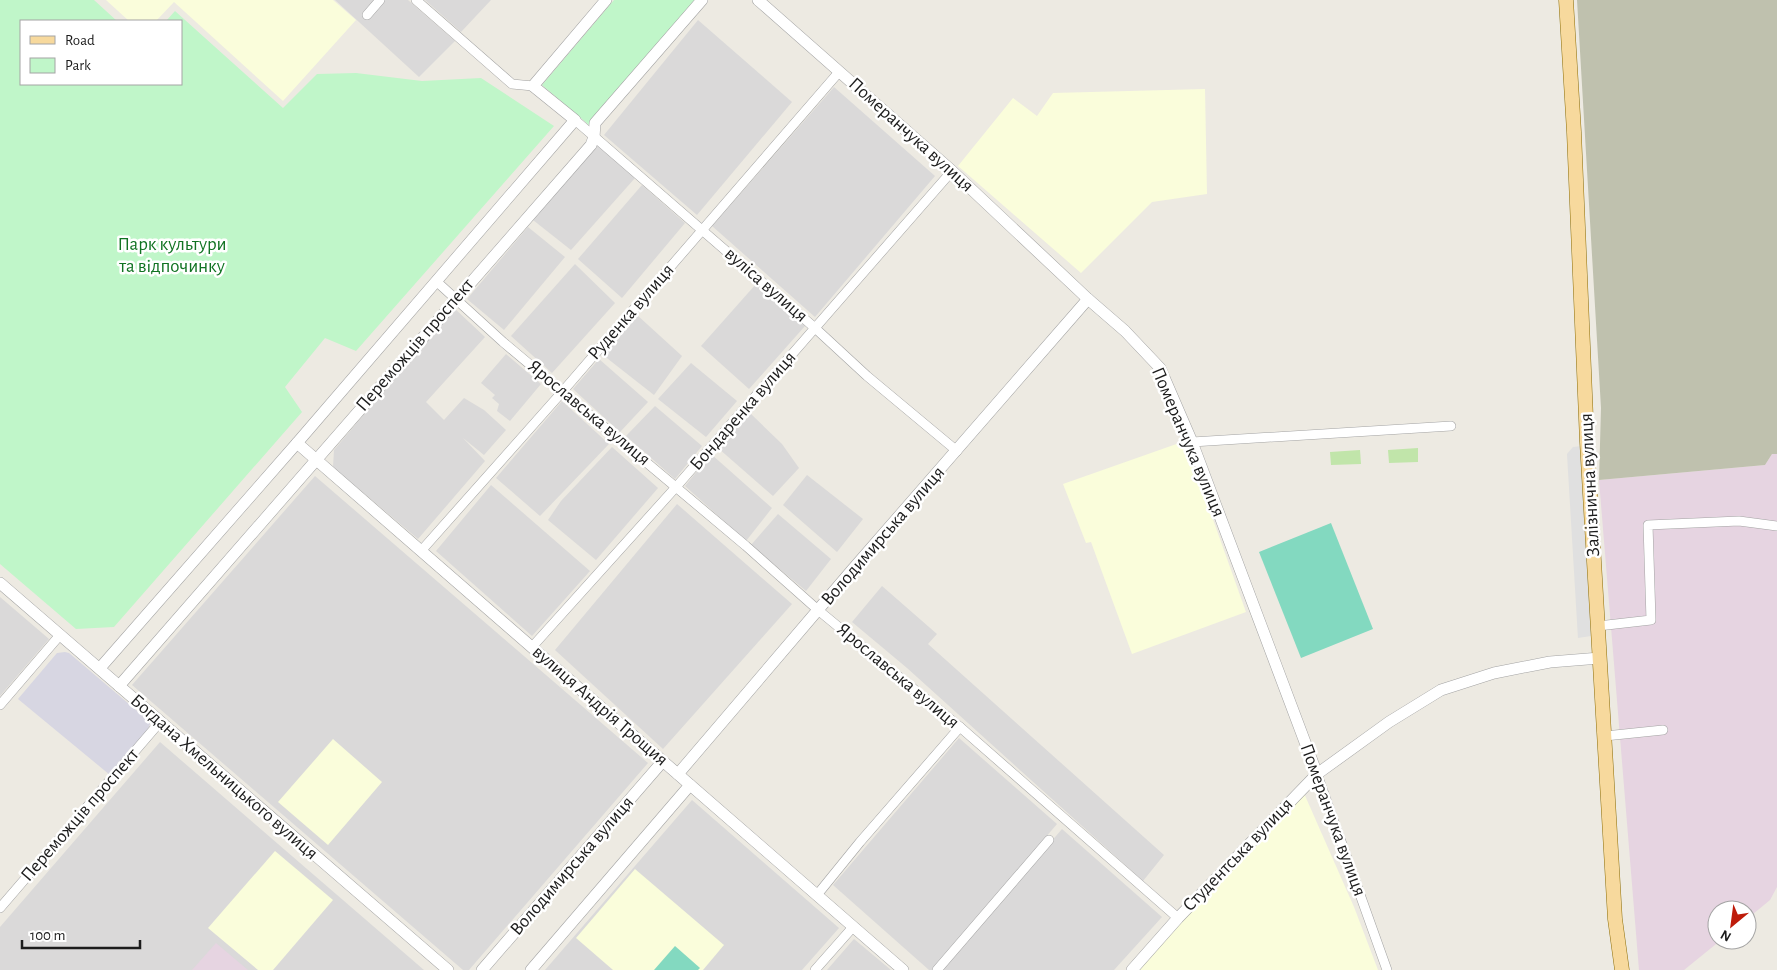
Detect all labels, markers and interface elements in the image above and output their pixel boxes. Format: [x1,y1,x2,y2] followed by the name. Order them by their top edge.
[20,20,182,85] legend
[65,33,95,48] text: Road
[65,58,91,73] text: Park
[845,74,977,196] street label: Померанчука вулиця
[117,235,227,276] park label: Парк культури та відпочинку
[721,244,811,326] street label: вуліса вулиця
[584,260,678,364] street label: Руденка вулиця
[352,275,478,415] street label: Переможців проспект
[686,348,800,474] street label: Бондаренка вулиця
[524,356,654,470] street label: Ярославська вулиця
[1148,364,1228,520] street label: Померанчука вулиця
[1577,413,1603,557] street label: Залізнична вулиця
[818,463,948,609] street label: Володимирська вулиця
[833,619,963,733] street label: Ярославська вулиця
[529,642,671,770] street label: вулиця Андрія Трощия
[127,691,321,863] street label: Богдана Хмельницького вулиця
[1297,741,1369,899] street label: Померанчука вулиця
[17,745,143,885] street label: Переможців проспект
[507,793,637,939] street label: Володимирська вулиця
[1179,795,1297,915] street label: Студентська вулиця
[1707,900,1757,950] north arrow
[22,918,140,950] scale bar
[1719,927,1734,944] text: N
[30,928,65,943] text: 100 m

